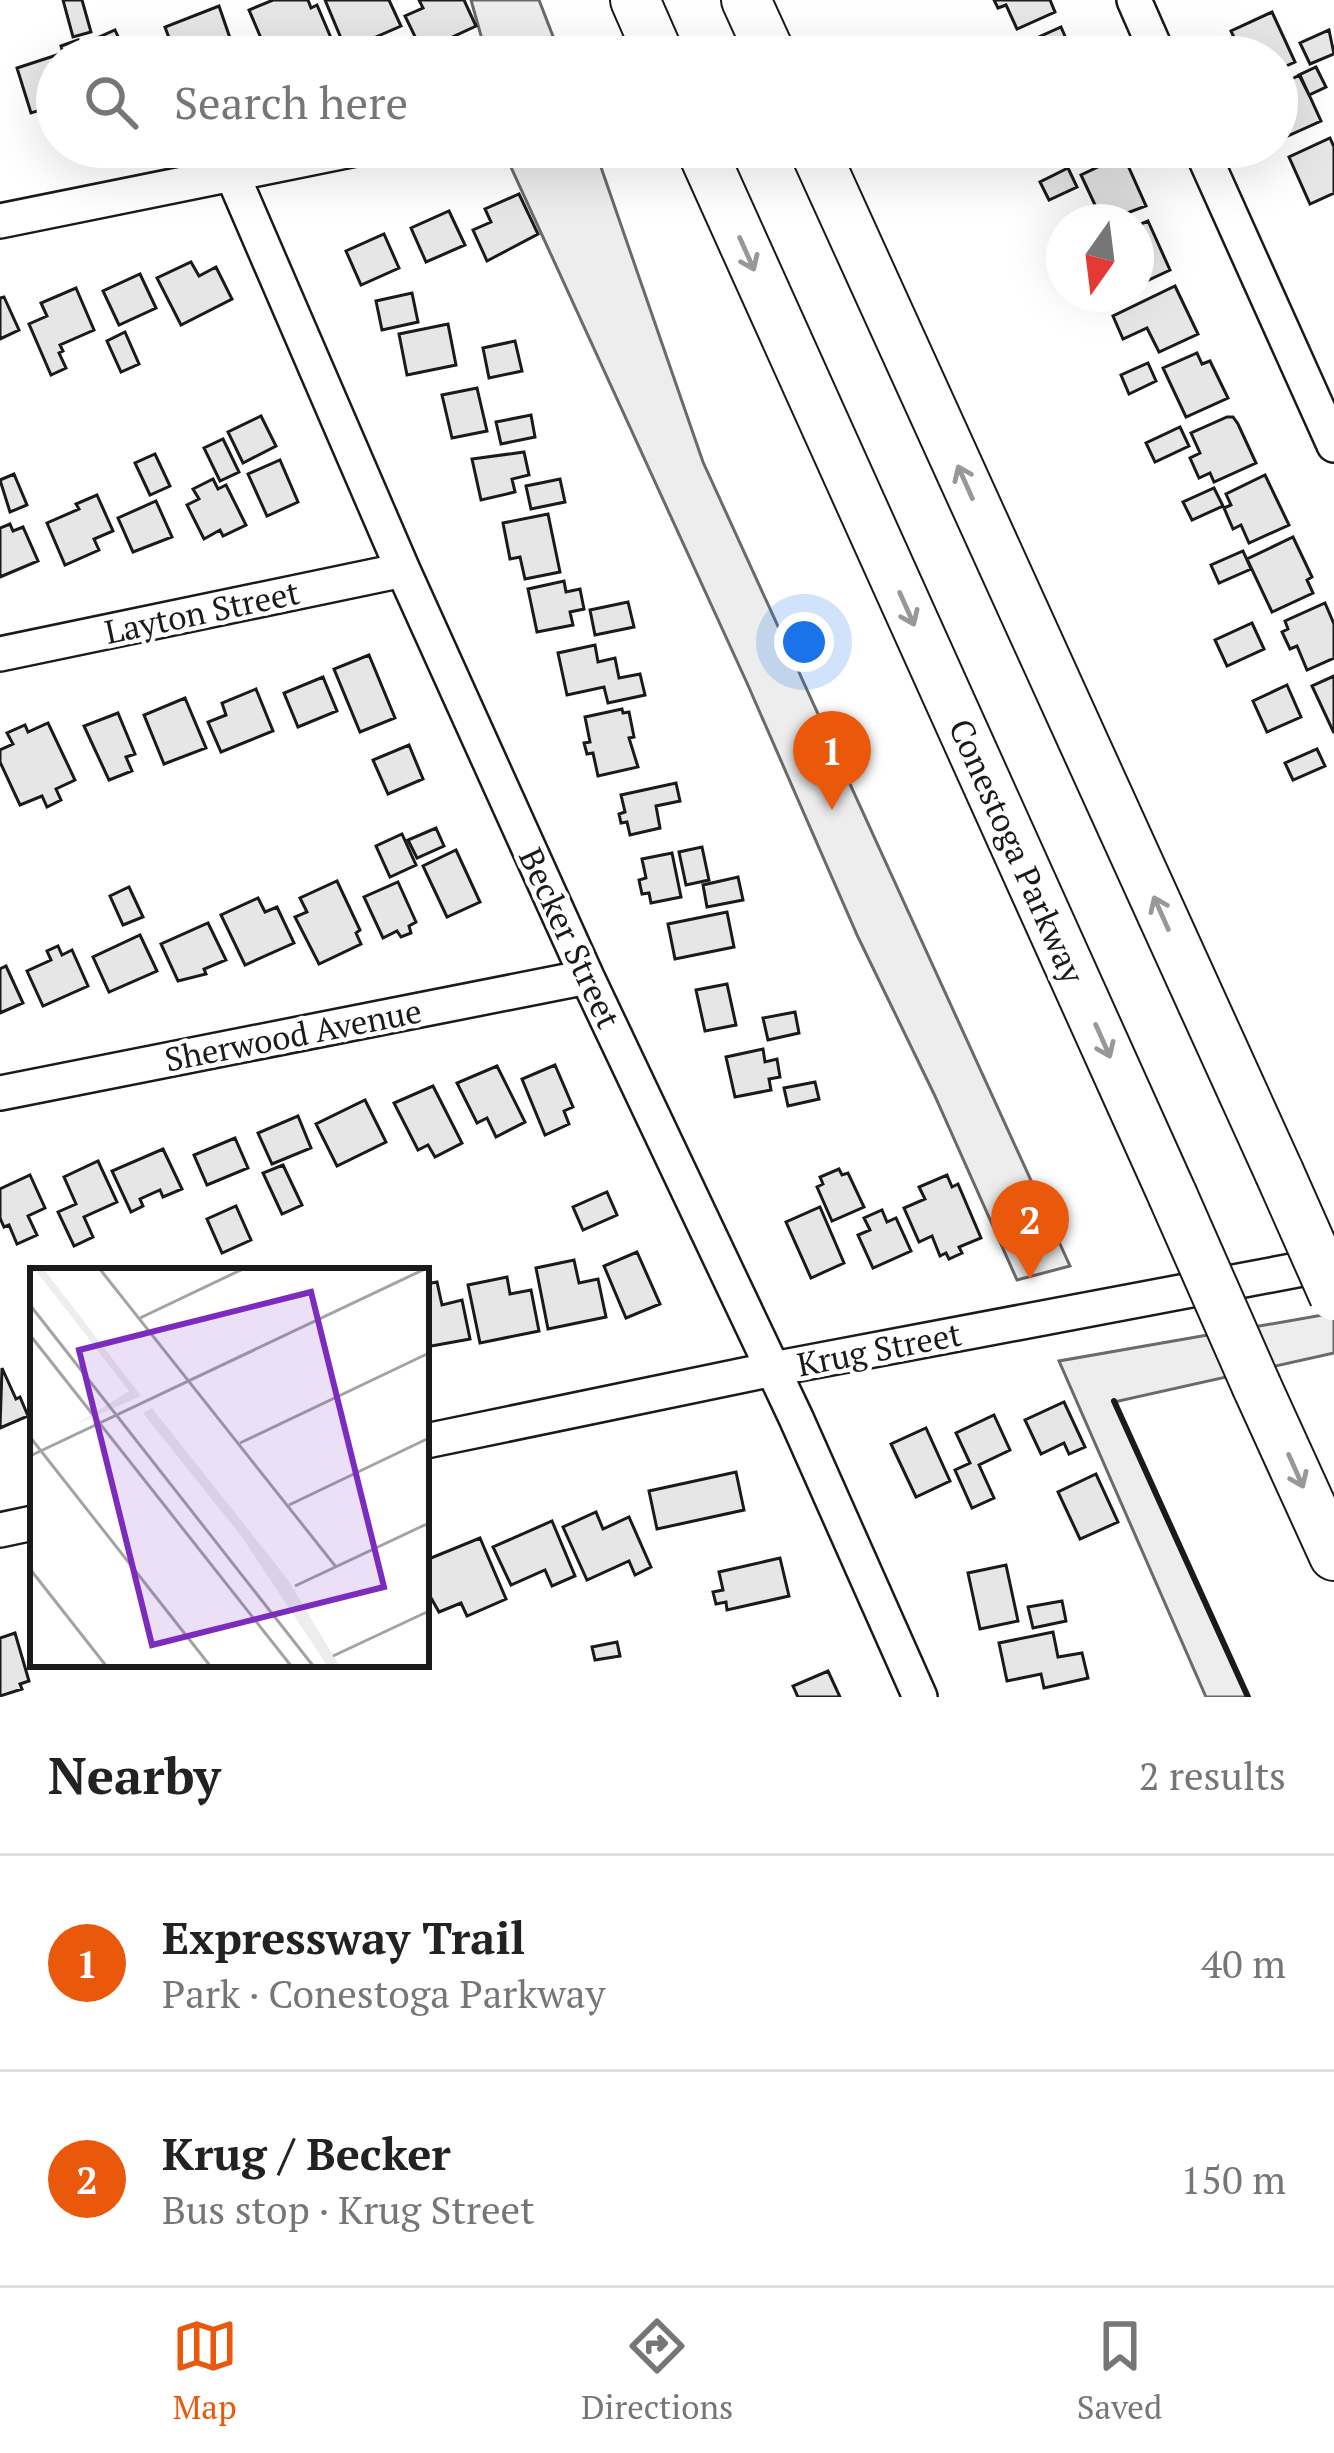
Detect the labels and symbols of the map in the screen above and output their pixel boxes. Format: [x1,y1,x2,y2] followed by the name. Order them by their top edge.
[1046,204,1154,312] north arrow
[737,235,759,271] one-way arrow
[953,465,975,501] one-way arrow
[101,570,303,653] street label: Layton Street
[898,591,920,627] one-way arrow
[774,612,834,672] your location
[793,711,871,810] pin: 1
[940,712,1096,991] street label: Conestoga Parkway
[510,841,631,1035] street label: Becker Street
[1149,896,1171,932] one-way arrow
[161,989,425,1080] street label: Sherwood Avenue
[1093,1022,1115,1058] one-way arrow
[991,1180,1069,1279] pin: 2
[30,1268,429,1667] inset map
[793,1312,965,1385] street label: Krug Street
[1286,1452,1308,1488] one-way arrow

